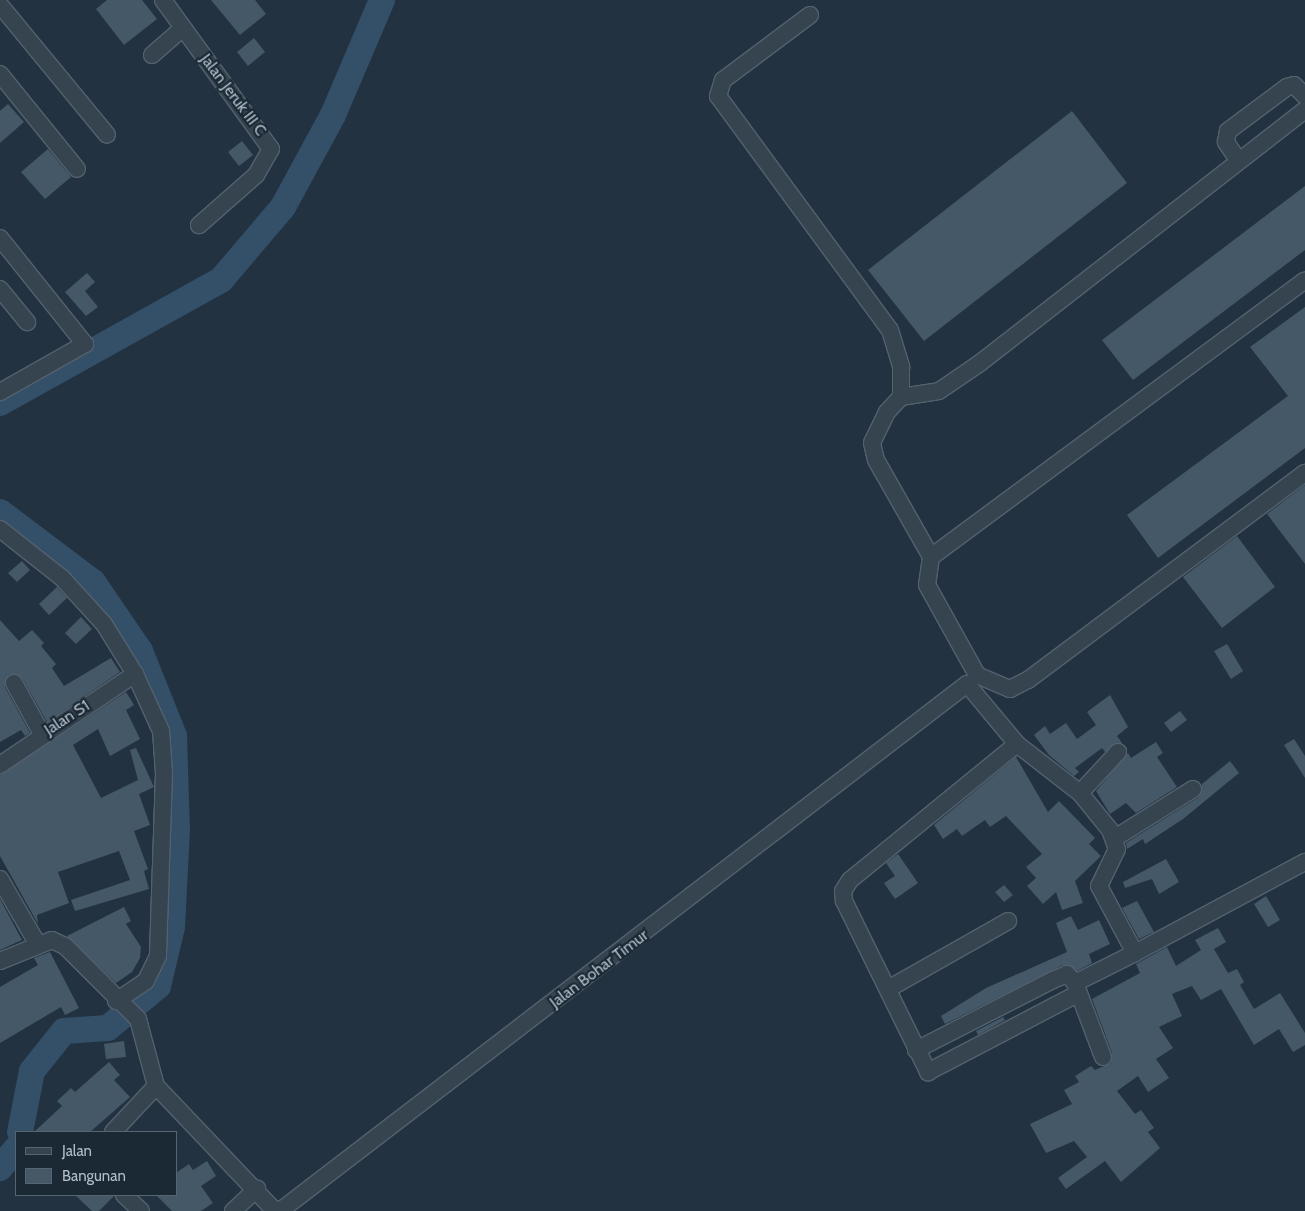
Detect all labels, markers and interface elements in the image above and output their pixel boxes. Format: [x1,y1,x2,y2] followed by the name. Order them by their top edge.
[196,50,270,140] street label: Jalan Jeruk III C
[41,696,93,740] street label: Jalan S1
[546,926,652,1012] street label: Jalan Bohar Timur
[15,1131,178,1196] legend
[62,1142,92,1160] text: Jalan
[62,1167,126,1185] text: Bangunan

